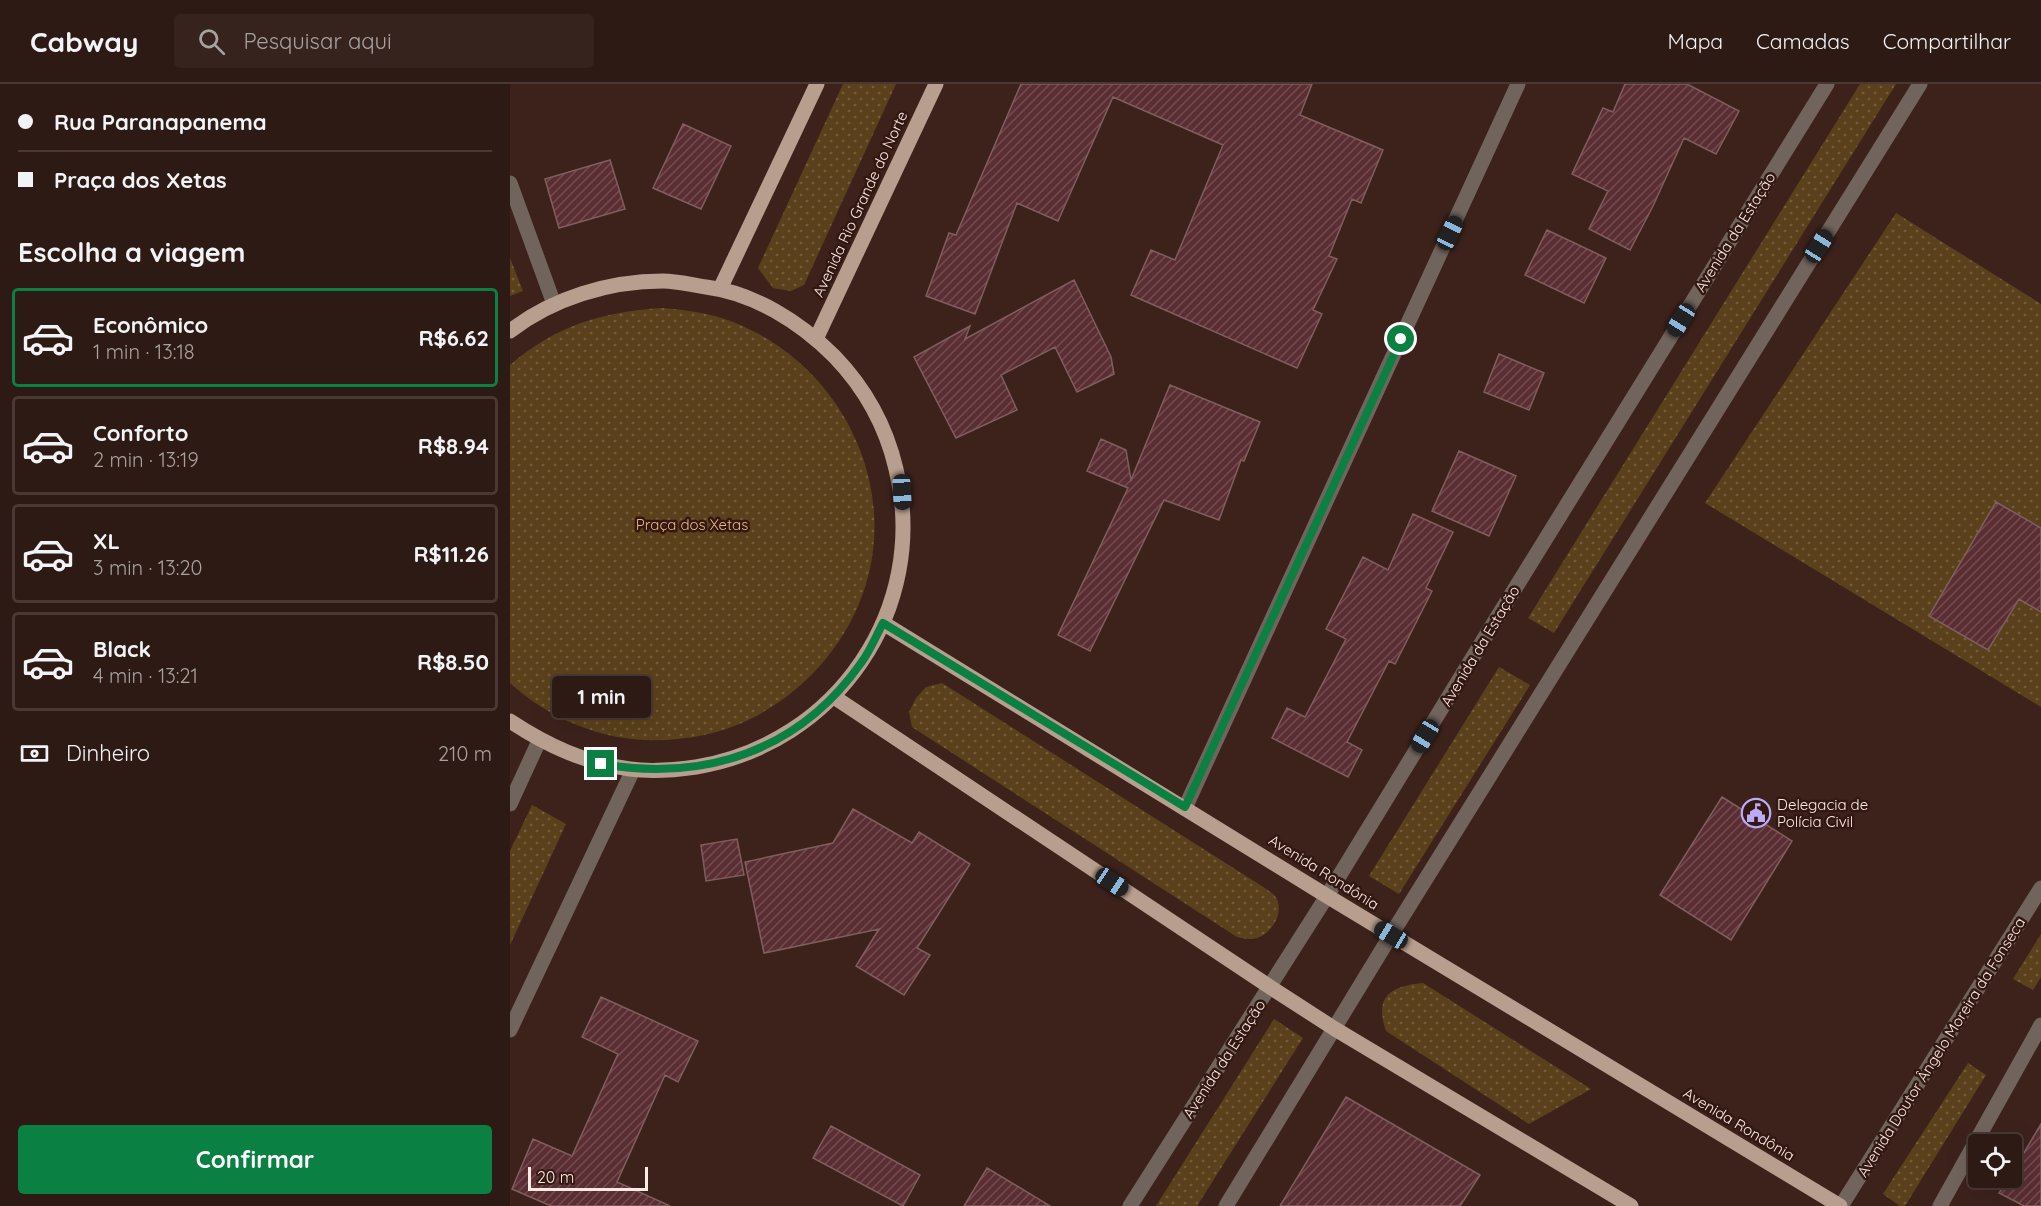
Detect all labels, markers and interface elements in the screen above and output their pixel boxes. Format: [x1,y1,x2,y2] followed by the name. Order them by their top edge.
[174,14,594,68] search box
[30,24,138,59] text: Cabway
[195,25,228,58] icon: search
[243,27,392,55] text: Pesquisar aqui
[1668,28,1723,54] text: Mapa
[1756,28,1850,54] text: Camadas
[1883,28,2011,54] text: Compartilhar
[54,108,267,136] text: Rua Paranapanema
[808,108,912,300] street label: Avenida Rio Grande do Norte
[54,166,227,194] text: Praça dos Xetas
[1690,169,1780,295] street label: Avenida da Estação
[1434,213,1466,253] car
[1802,226,1836,266] car
[18,235,246,269] text: Escolha a viagem
[1664,300,1698,340] car
[21,311,75,365] icon: car
[93,311,208,339] text: Econômico
[418,324,489,352] text: R$6.62
[1387,325,1414,352] route start
[93,339,195,364] text: 1 min · 13:18
[21,419,75,473] icon: car
[93,419,188,447] text: Conforto
[418,432,489,460] text: R$8.94
[93,447,199,472] text: 2 min · 13:19
[892,474,912,510] car
[636,515,748,534] park label: Praça dos Xetas
[21,527,75,581] icon: car
[93,527,120,555] text: XL
[413,540,489,568] text: R$11.26
[93,555,202,580] text: 3 min · 13:20
[1436,582,1524,710] street label: Avenida da Estação
[21,635,75,689] icon: car
[93,635,151,663] text: Black
[417,648,489,676] text: R$8.50
[93,663,198,688] text: 4 min · 13:21
[552,677,650,719] callout: 1 min
[577,684,626,709] text: 1 min
[1408,716,1442,756] car
[18,737,51,770] icon: cash
[66,739,150,767] text: Dinheiro
[438,741,492,766] text: 210 m
[587,750,614,777] route end
[1777,795,1868,831] place label: Delegacia de Polícia Civil
[1740,797,1772,829] public building icon: Delegacia de Polícia Civil
[1265,830,1383,914] street label: Avenida Rondônia
[1092,864,1132,900] car
[1853,914,2029,1180] street label: Avenida Doutor Ângelo Moreira da Fonseca
[1371,918,1411,952] car
[1179,996,1269,1122] street label: Avenida da Estação
[1680,1083,1798,1165] street label: Avenida Rondônia
[18,1125,492,1194] button: Confirmar
[1968,1134,2022,1188] map controls
[1968,1134,2022,1188] button: locate
[528,1164,648,1192] scale bar
[537,1167,574,1187] text: 20 m

